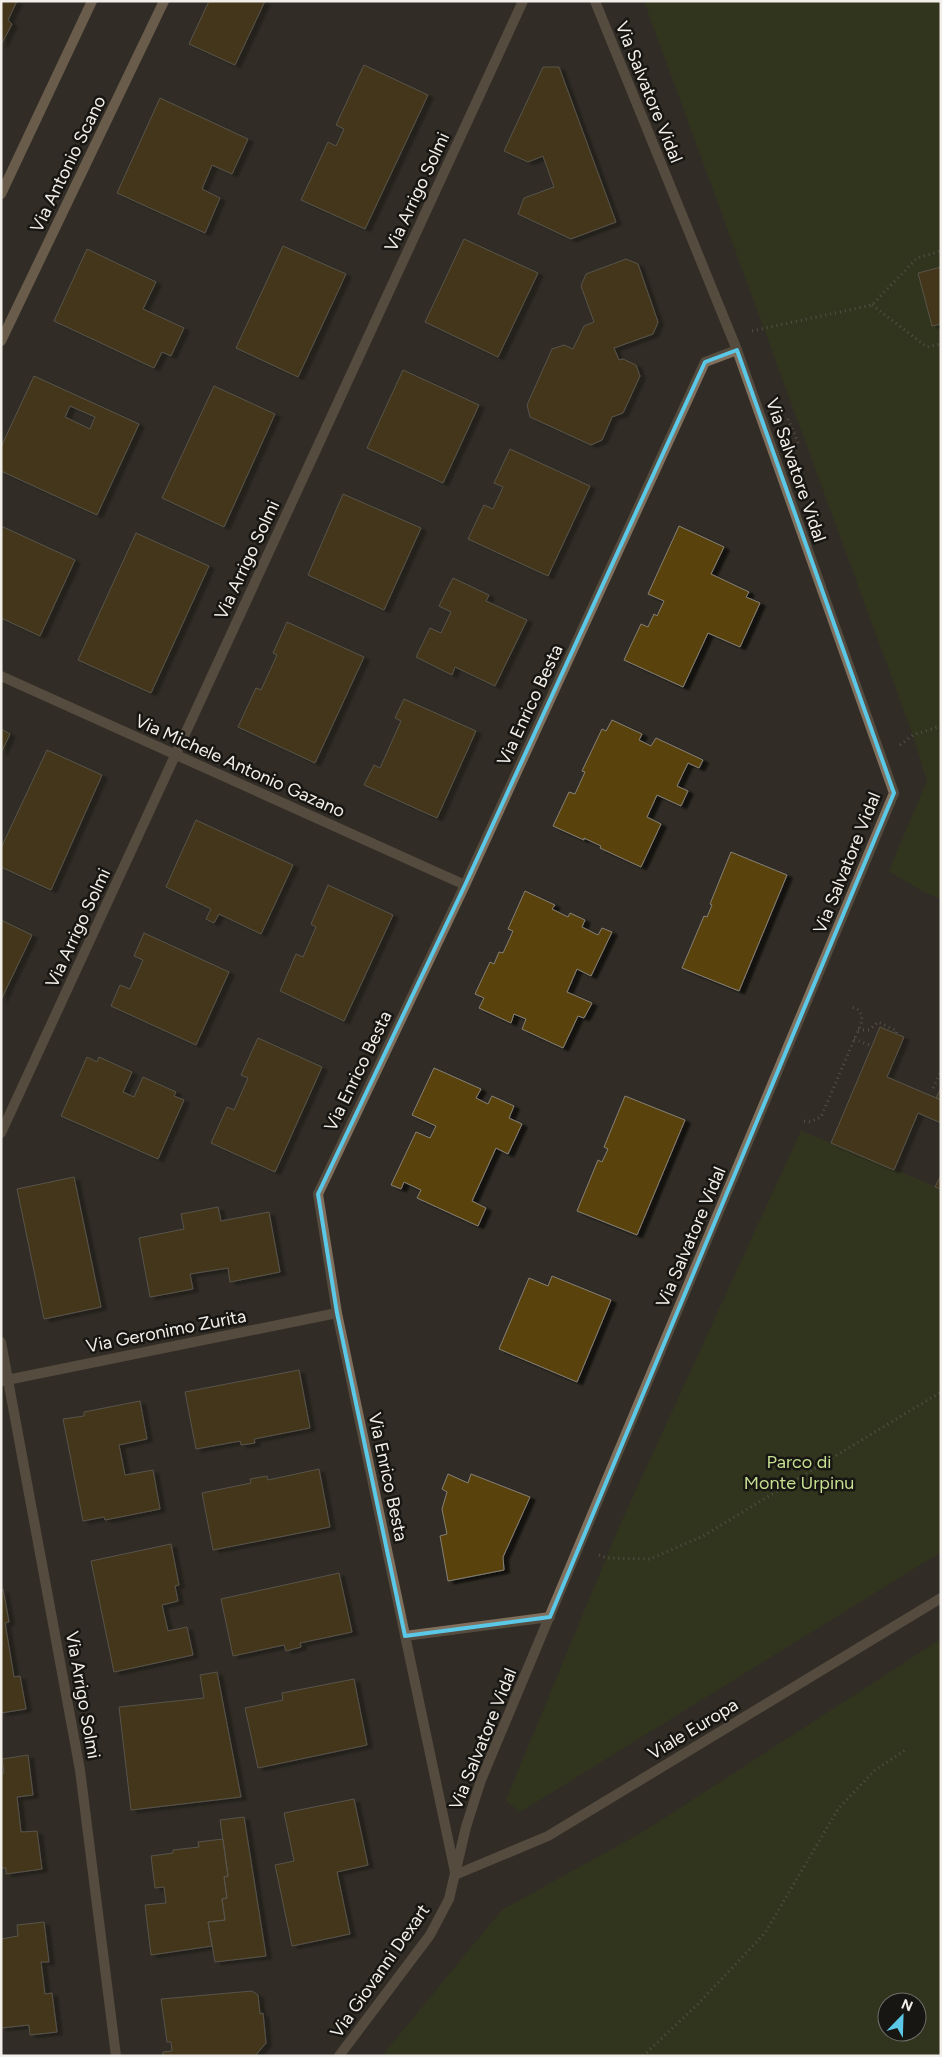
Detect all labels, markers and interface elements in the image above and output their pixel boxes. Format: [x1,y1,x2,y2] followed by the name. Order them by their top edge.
[611,18,687,166] street label: Via Salvatore Vidal
[25,92,111,236] street label: Via Antonio Scano
[380,129,454,255] street label: Via Arrigo Solmi
[761,395,831,545] street label: Via Salvatore Vidal
[210,497,284,623] street label: Via Arrigo Solmi
[492,641,568,769] street label: Via Enrico Besta
[132,710,348,822] street label: Via Michele Antonio Gazano
[809,789,885,937] street label: Via Salvatore Vidal
[41,865,115,991] street label: Via Arrigo Solmi
[319,1007,397,1135] street label: Via Enrico Besta
[651,1163,731,1311] street label: Via Salvatore Vidal
[84,1305,248,1357] street label: Via Geronimo Zurita
[364,1411,412,1543] street label: Via Enrico Besta
[744,1451,854,1494] park label: Parco di Monte Urpinu
[61,1629,105,1761] street label: Via Arrigo Solmi
[445,1665,521,1813] street label: Via Salvatore Vidal
[644,1694,742,1764] street label: Viale Europa
[326,1900,434,2042] street label: Via Giovanni Dexart
[877,1992,927,2042] north arrow
[899,1996,915,2015] text: N

